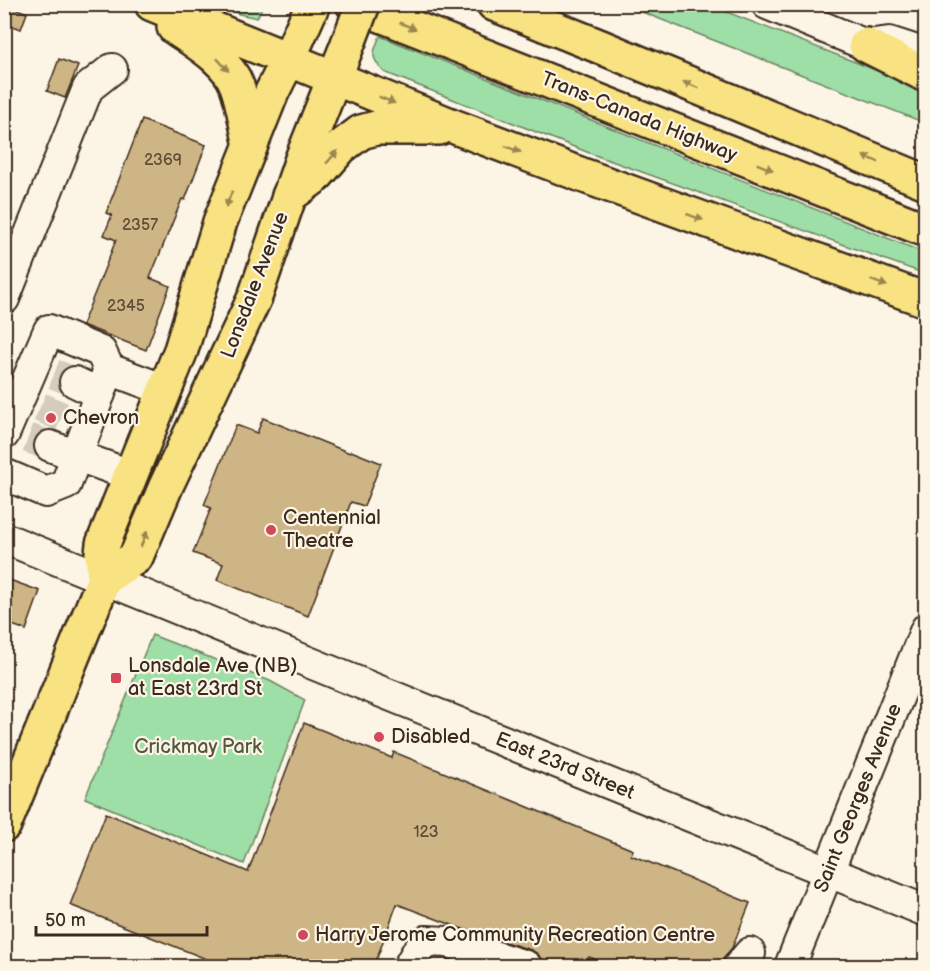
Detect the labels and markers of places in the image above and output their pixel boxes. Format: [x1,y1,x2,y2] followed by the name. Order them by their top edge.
[63,406,139,430] place label: Chevron
[44,411,58,425] marker: Chevron
[283,506,381,553] place label: Centennial Theatre
[264,523,278,537] marker: Centennial Theatre
[128,654,298,701] place label: Lonsdale Ave (NB) at East 23rd St
[109,671,123,685] marker: Lonsdale Ave (NB) at East 23rd St
[391,725,470,749] place label: Disabled
[372,730,386,744] marker: Disabled
[315,923,715,947] place label: Harry Jerome Community Recreation Centre
[296,928,310,942] marker: Harry Jerome Community Recreation Centre

